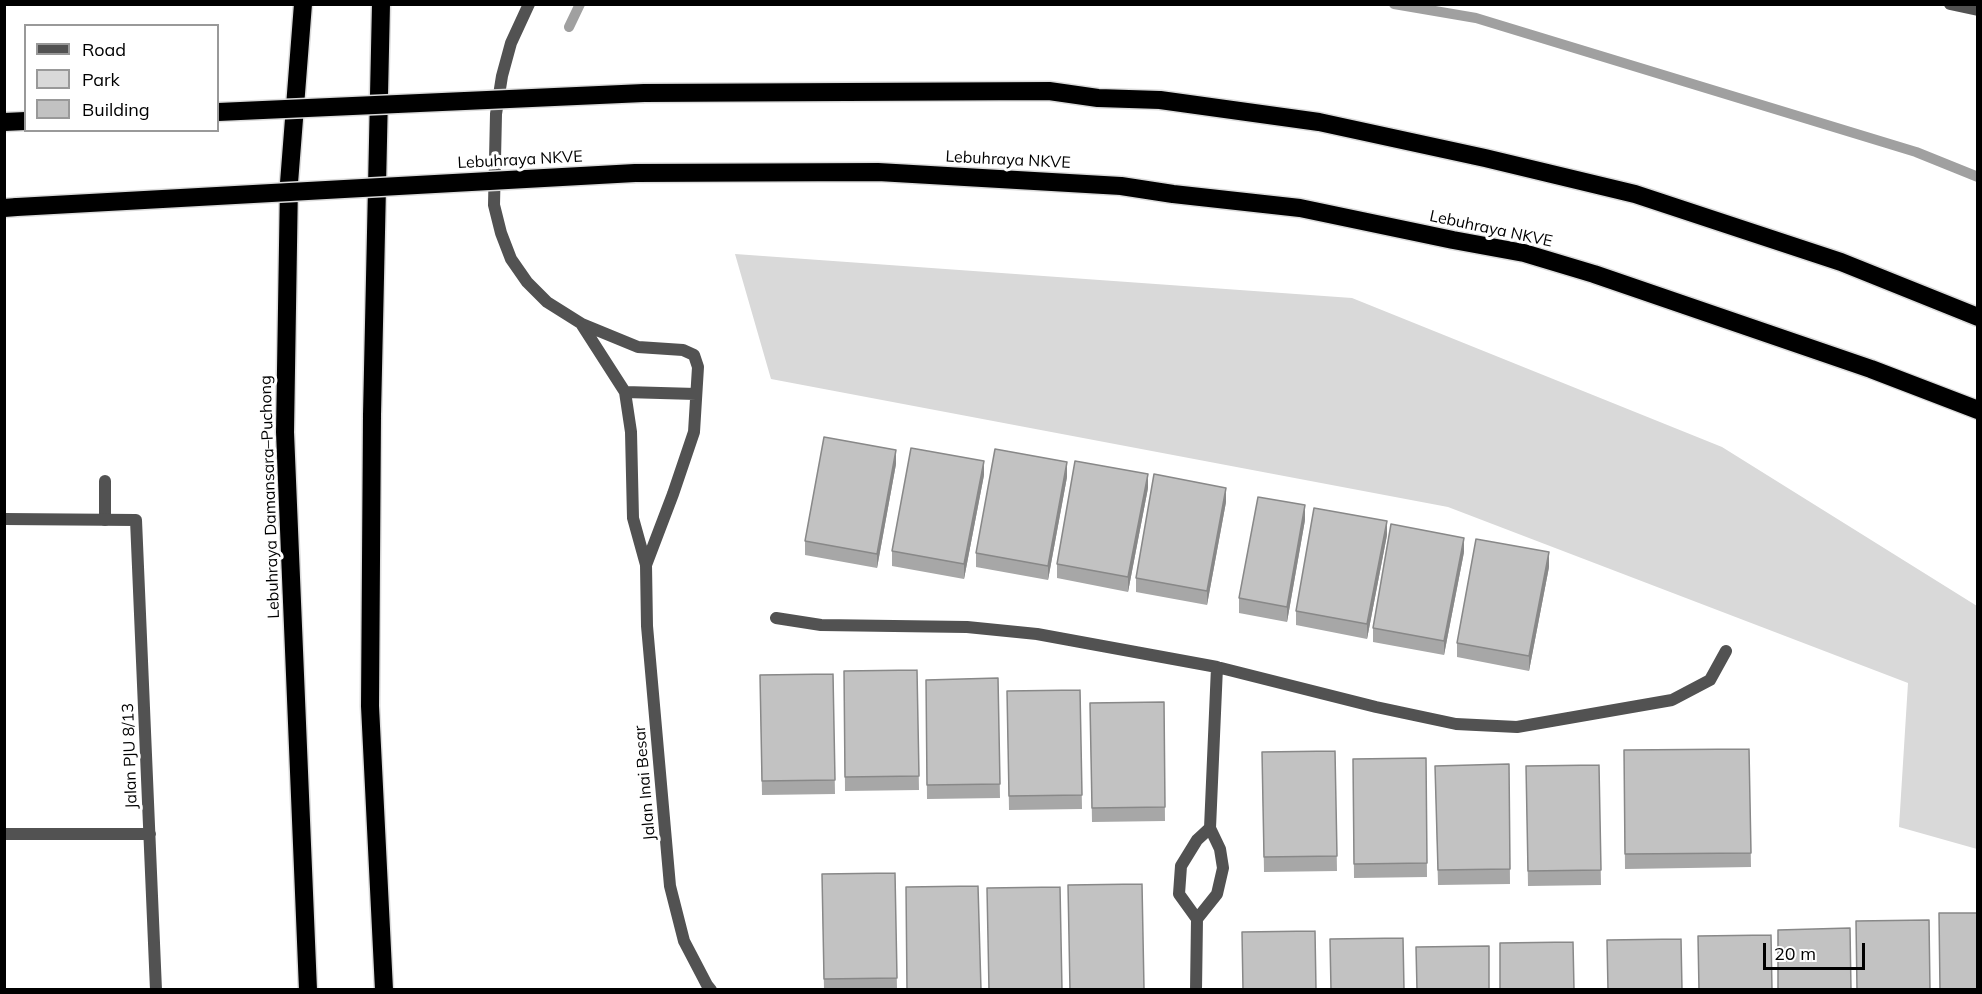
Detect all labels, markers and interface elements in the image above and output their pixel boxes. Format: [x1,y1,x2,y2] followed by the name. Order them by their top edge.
[24,24,219,132] legend
[82,38,126,61] text: Road
[82,68,120,91] text: Park
[82,98,150,121] text: Building
[457,147,583,173] street label: Lebuhraya NKVE
[945,147,1071,173] street label: Lebuhraya NKVE
[1428,207,1554,251] street label: Lebuhraya NKVE
[256,375,284,619] street label: Lebuhraya Damansara–Puchong
[119,703,141,809] street label: Jalan PJU 8/13
[630,724,660,842] street label: Jalan Inai Besar
[1766,931,1868,969] scale bar
[1774,942,1816,965] text: 20 m

